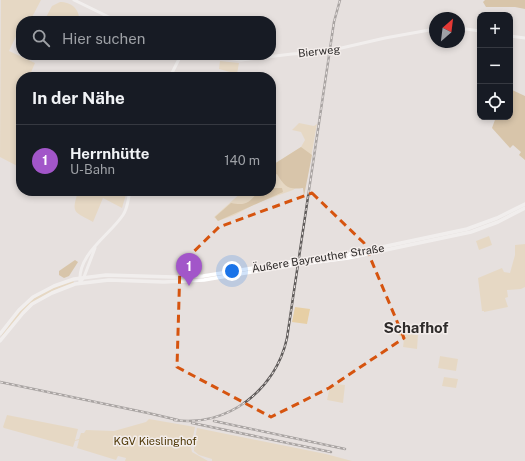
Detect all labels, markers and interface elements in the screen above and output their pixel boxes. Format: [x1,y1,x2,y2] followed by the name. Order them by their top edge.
[429,12,465,48] north arrow
[477,12,513,120] map controls
[477,12,513,48] button: +
[16,16,276,60] search box
[30,27,52,49] icon: search
[62,30,145,47] text: Hier suchen
[297,43,341,59] street label: Bierweg
[477,48,513,84] button: −
[477,84,513,120] button: locate
[32,88,125,108] text: In der Nähe
[70,145,149,162] text: Herrnhütte
[42,153,48,168] text: 1
[224,153,260,168] text: 140 m
[70,162,115,177] text: U-Bahn
[251,241,385,274] street label: Äußere Bayreuther Straße
[176,253,202,286] pin: 1
[222,261,242,281] your location
[384,319,448,336] district label: Schafhof
[113,435,197,447] park label: KGV Kieslinghof

